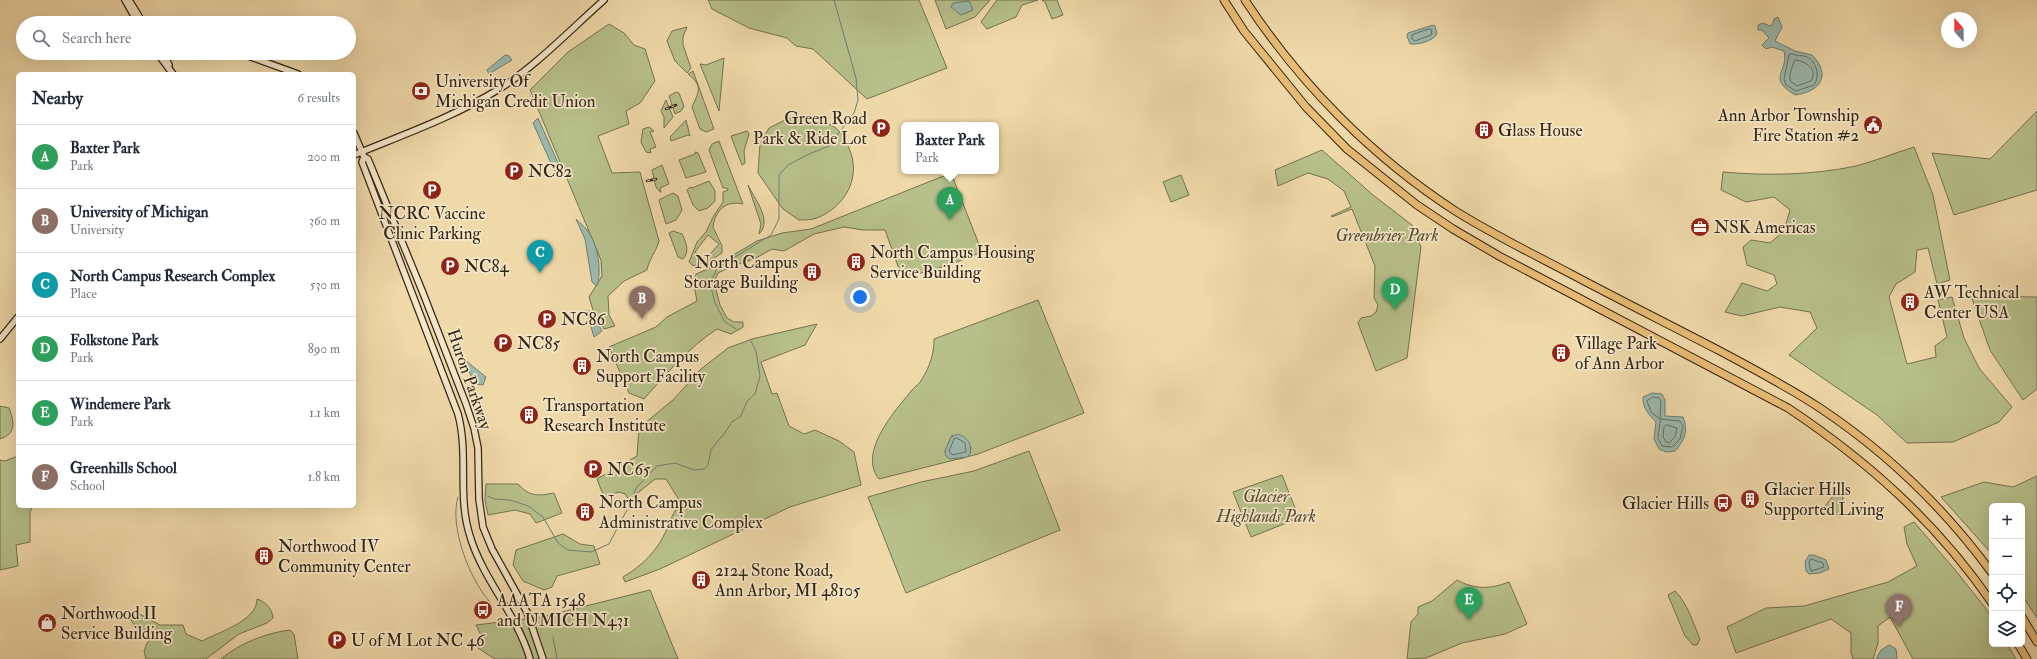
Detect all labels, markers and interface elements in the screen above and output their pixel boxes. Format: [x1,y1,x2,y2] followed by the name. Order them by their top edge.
[1941,12,1977,48] north arrow
[16,16,356,60] search box
[30,27,52,49] icon: search
[62,29,131,48] text: Search here
[435,71,596,112] place label: University Of Michigan Credit Union
[410,80,432,102] bank icon: University Of Michigan Credit Union
[32,88,83,109] text: Nearby
[297,90,340,106] text: 6 results
[1717,105,1859,146] place label: Ann Arbor Township Fire Station #2
[753,108,868,149] place label: Green Road Park & Ride Lot
[1862,114,1884,136] public building icon: Ann Arbor Township Fire Station #2
[870,117,892,139] parking icon: Green Road Park & Ride Lot
[1473,119,1495,141] building icon: Glass House
[1498,120,1583,141] place label: Glass House
[901,122,999,174] popup
[915,131,985,150] text: Baxter Park
[70,139,140,158] text: Baxter Park
[41,149,49,165] text: A
[307,149,340,165] text: 200 m
[915,150,939,166] text: Park
[70,158,94,174] text: Park
[503,160,525,182] parking icon: NC82
[528,161,572,182] place label: NC82
[421,179,443,201] parking icon: NCRC Vaccine Clinic Parking
[937,187,963,220] pin: A
[70,203,209,222] text: University of Michigan
[379,203,486,244] place label: NCRC Vaccine Clinic Parking
[41,213,49,229] text: B
[309,213,340,229] text: 360 m
[1689,216,1711,238] office icon: NSK Americas
[1714,217,1816,238] place label: NSK Americas
[70,222,124,238] text: University
[1336,225,1438,246] park label: Greenbrier Park
[527,240,553,273] pin: C
[870,242,1035,283] place label: North Campus Housing Service Building
[845,251,867,273] building icon: North Campus Housing Service Building
[684,252,799,293] place label: North Campus Storage Building
[439,255,461,277] parking icon: NC84
[464,256,509,277] place label: NC84
[801,261,823,283] building icon: North Campus Storage Building
[70,267,275,286] text: North Campus Research Complex
[40,277,50,293] text: C
[310,277,340,293] text: 530 m
[1382,277,1408,310] pin: D
[1923,282,2020,323] place label: AW Technical Center USA
[70,286,97,302] text: Place
[629,286,655,319] pin: B
[850,287,870,307] your location
[1899,291,1921,313] building icon: AW Technical Center USA
[536,308,558,330] parking icon: NC86
[561,309,606,330] place label: NC86
[442,326,497,433] street label: Huron Parkway
[70,331,159,350] text: Folkstone Park
[492,332,514,354] parking icon: NC85
[517,333,560,354] place label: NC85
[1575,333,1665,374] place label: Village Park of Ann Arbor
[40,341,50,357] text: D
[308,341,340,357] text: 890 m
[1550,342,1572,364] building icon: Village Park of Ann Arbor
[596,346,706,388] place label: North Campus Support Facility
[70,350,94,366] text: Park
[571,355,593,377] building icon: North Campus Support Facility
[70,395,171,414] text: Windemere Park
[543,395,666,436] place label: Transportation Research Institute
[518,404,540,426] building icon: Transportation Research Institute
[40,405,50,421] text: E
[309,405,340,421] text: 1.1 km
[70,414,94,430] text: Park
[582,458,604,480] parking icon: NC65
[70,459,177,478] text: Greenhills School
[607,459,651,480] place label: NC65
[41,469,49,485] text: F
[308,469,340,485] text: 1.8 km
[70,478,105,494] text: School
[1764,479,1885,521] place label: Glacier Hills Supported Living
[1215,486,1316,527] park label: Glacier Highlands Park
[1739,488,1761,510] building icon: Glacier Hills Supported Living
[598,492,763,534] place label: North Campus Administrative Complex
[1712,492,1734,514] bus stop icon: Glacier Hills
[1622,493,1709,514] place label: Glacier Hills
[574,501,596,523] building icon: North Campus Administrative Complex
[1989,503,2025,647] map controls
[1989,503,2025,539] button: +
[278,536,411,578] place label: Northwood IV Community Center
[1989,539,2025,575] button: −
[253,545,275,567] building icon: Northwood IV Community Center
[714,560,861,601] place label: 2124 Stone Road, Ann Arbor, MI 48105
[690,569,712,591] building icon: 2124 Stone Road, Ann Arbor, MI 48105
[1989,575,2025,611] button: locate
[1456,587,1482,620] pin: E
[496,590,629,631] place label: AAATA 1548 and UMICH N431
[1886,594,1912,627] pin: F
[472,599,494,621] bus stop icon: AAATA 1548 and UMICH N431
[61,603,173,644] place label: Northwood II Service Building
[1989,611,2025,647] button: layers
[36,612,58,634] shop icon: Northwood II Service Building
[326,629,348,651] parking icon: U of M Lot NC 46
[351,630,486,651] place label: U of M Lot NC 46

